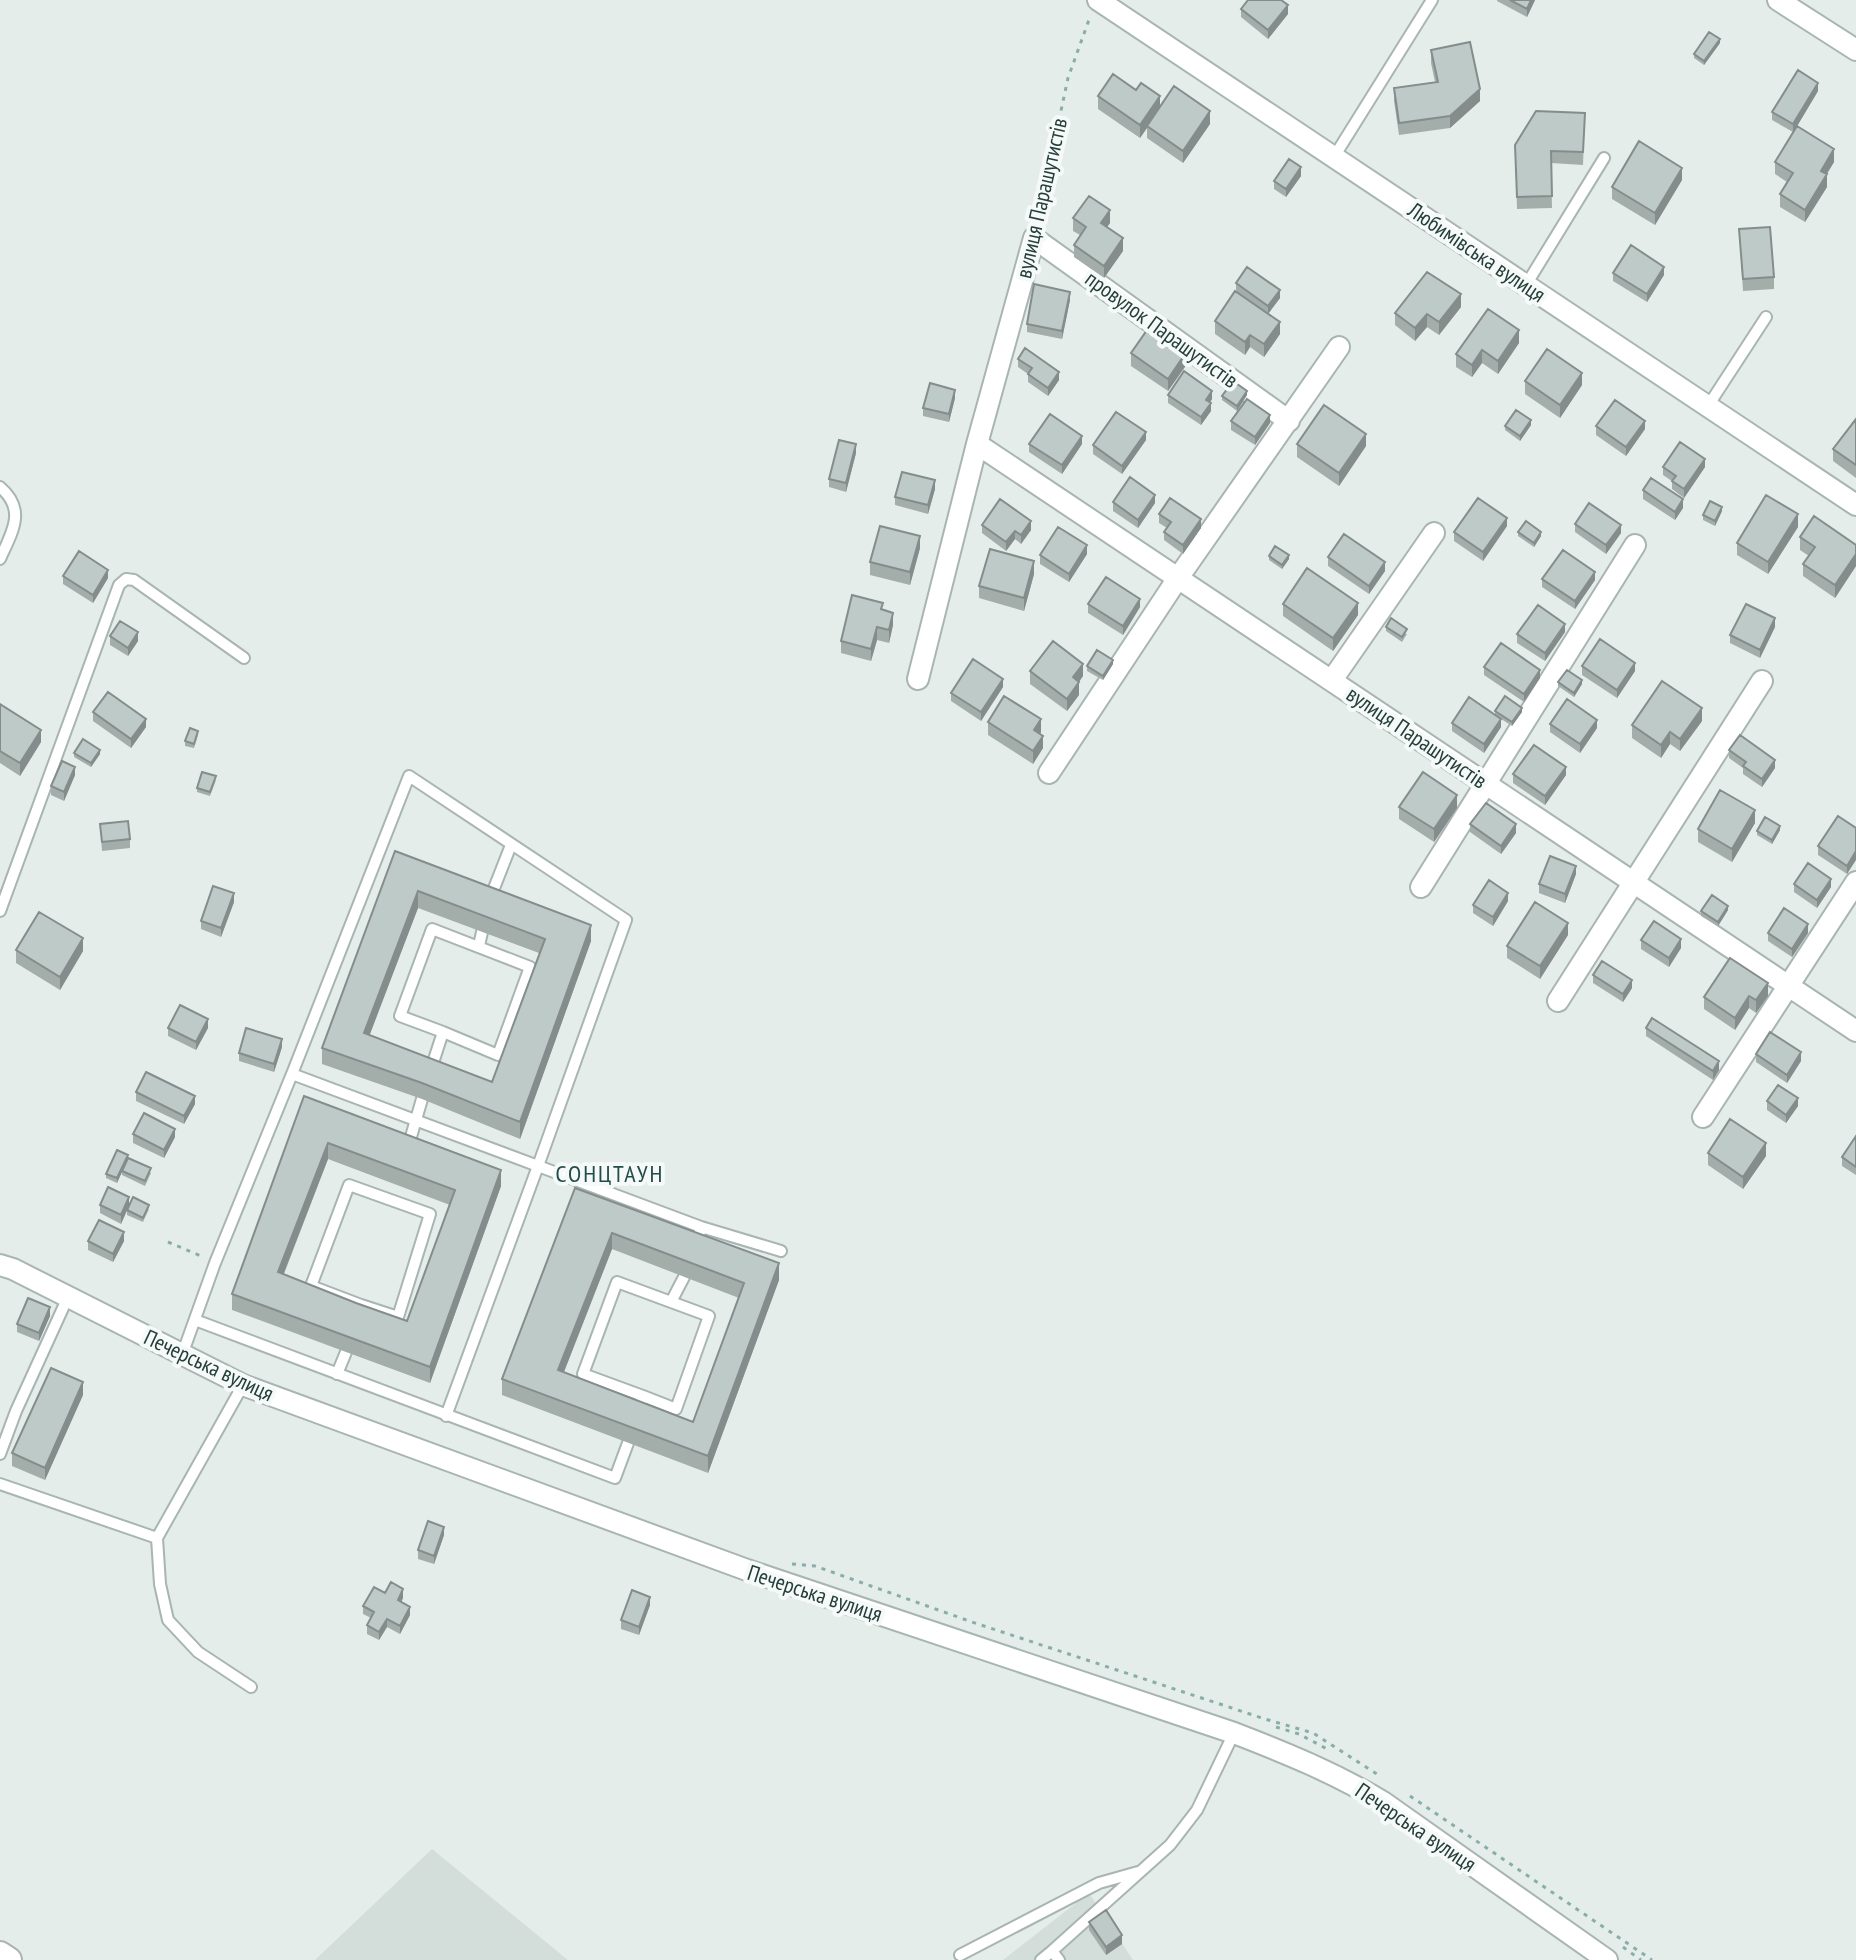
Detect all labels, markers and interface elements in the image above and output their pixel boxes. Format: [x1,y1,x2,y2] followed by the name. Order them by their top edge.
[1009,115,1073,281] street label: вулиця Парашутистів
[1402,195,1551,308] street label: Любимівська вулиця
[1080,264,1244,394] street label: провулок Парашутистів
[1341,680,1493,794] street label: вулиця Парашутистів
[556,1158,664,1189] district label: СОНЦТАУН
[140,1323,278,1407] street label: Печерська вулиця
[744,1558,886,1628] street label: Печерська вулиця
[1350,1776,1482,1878] street label: Печерська вулиця

